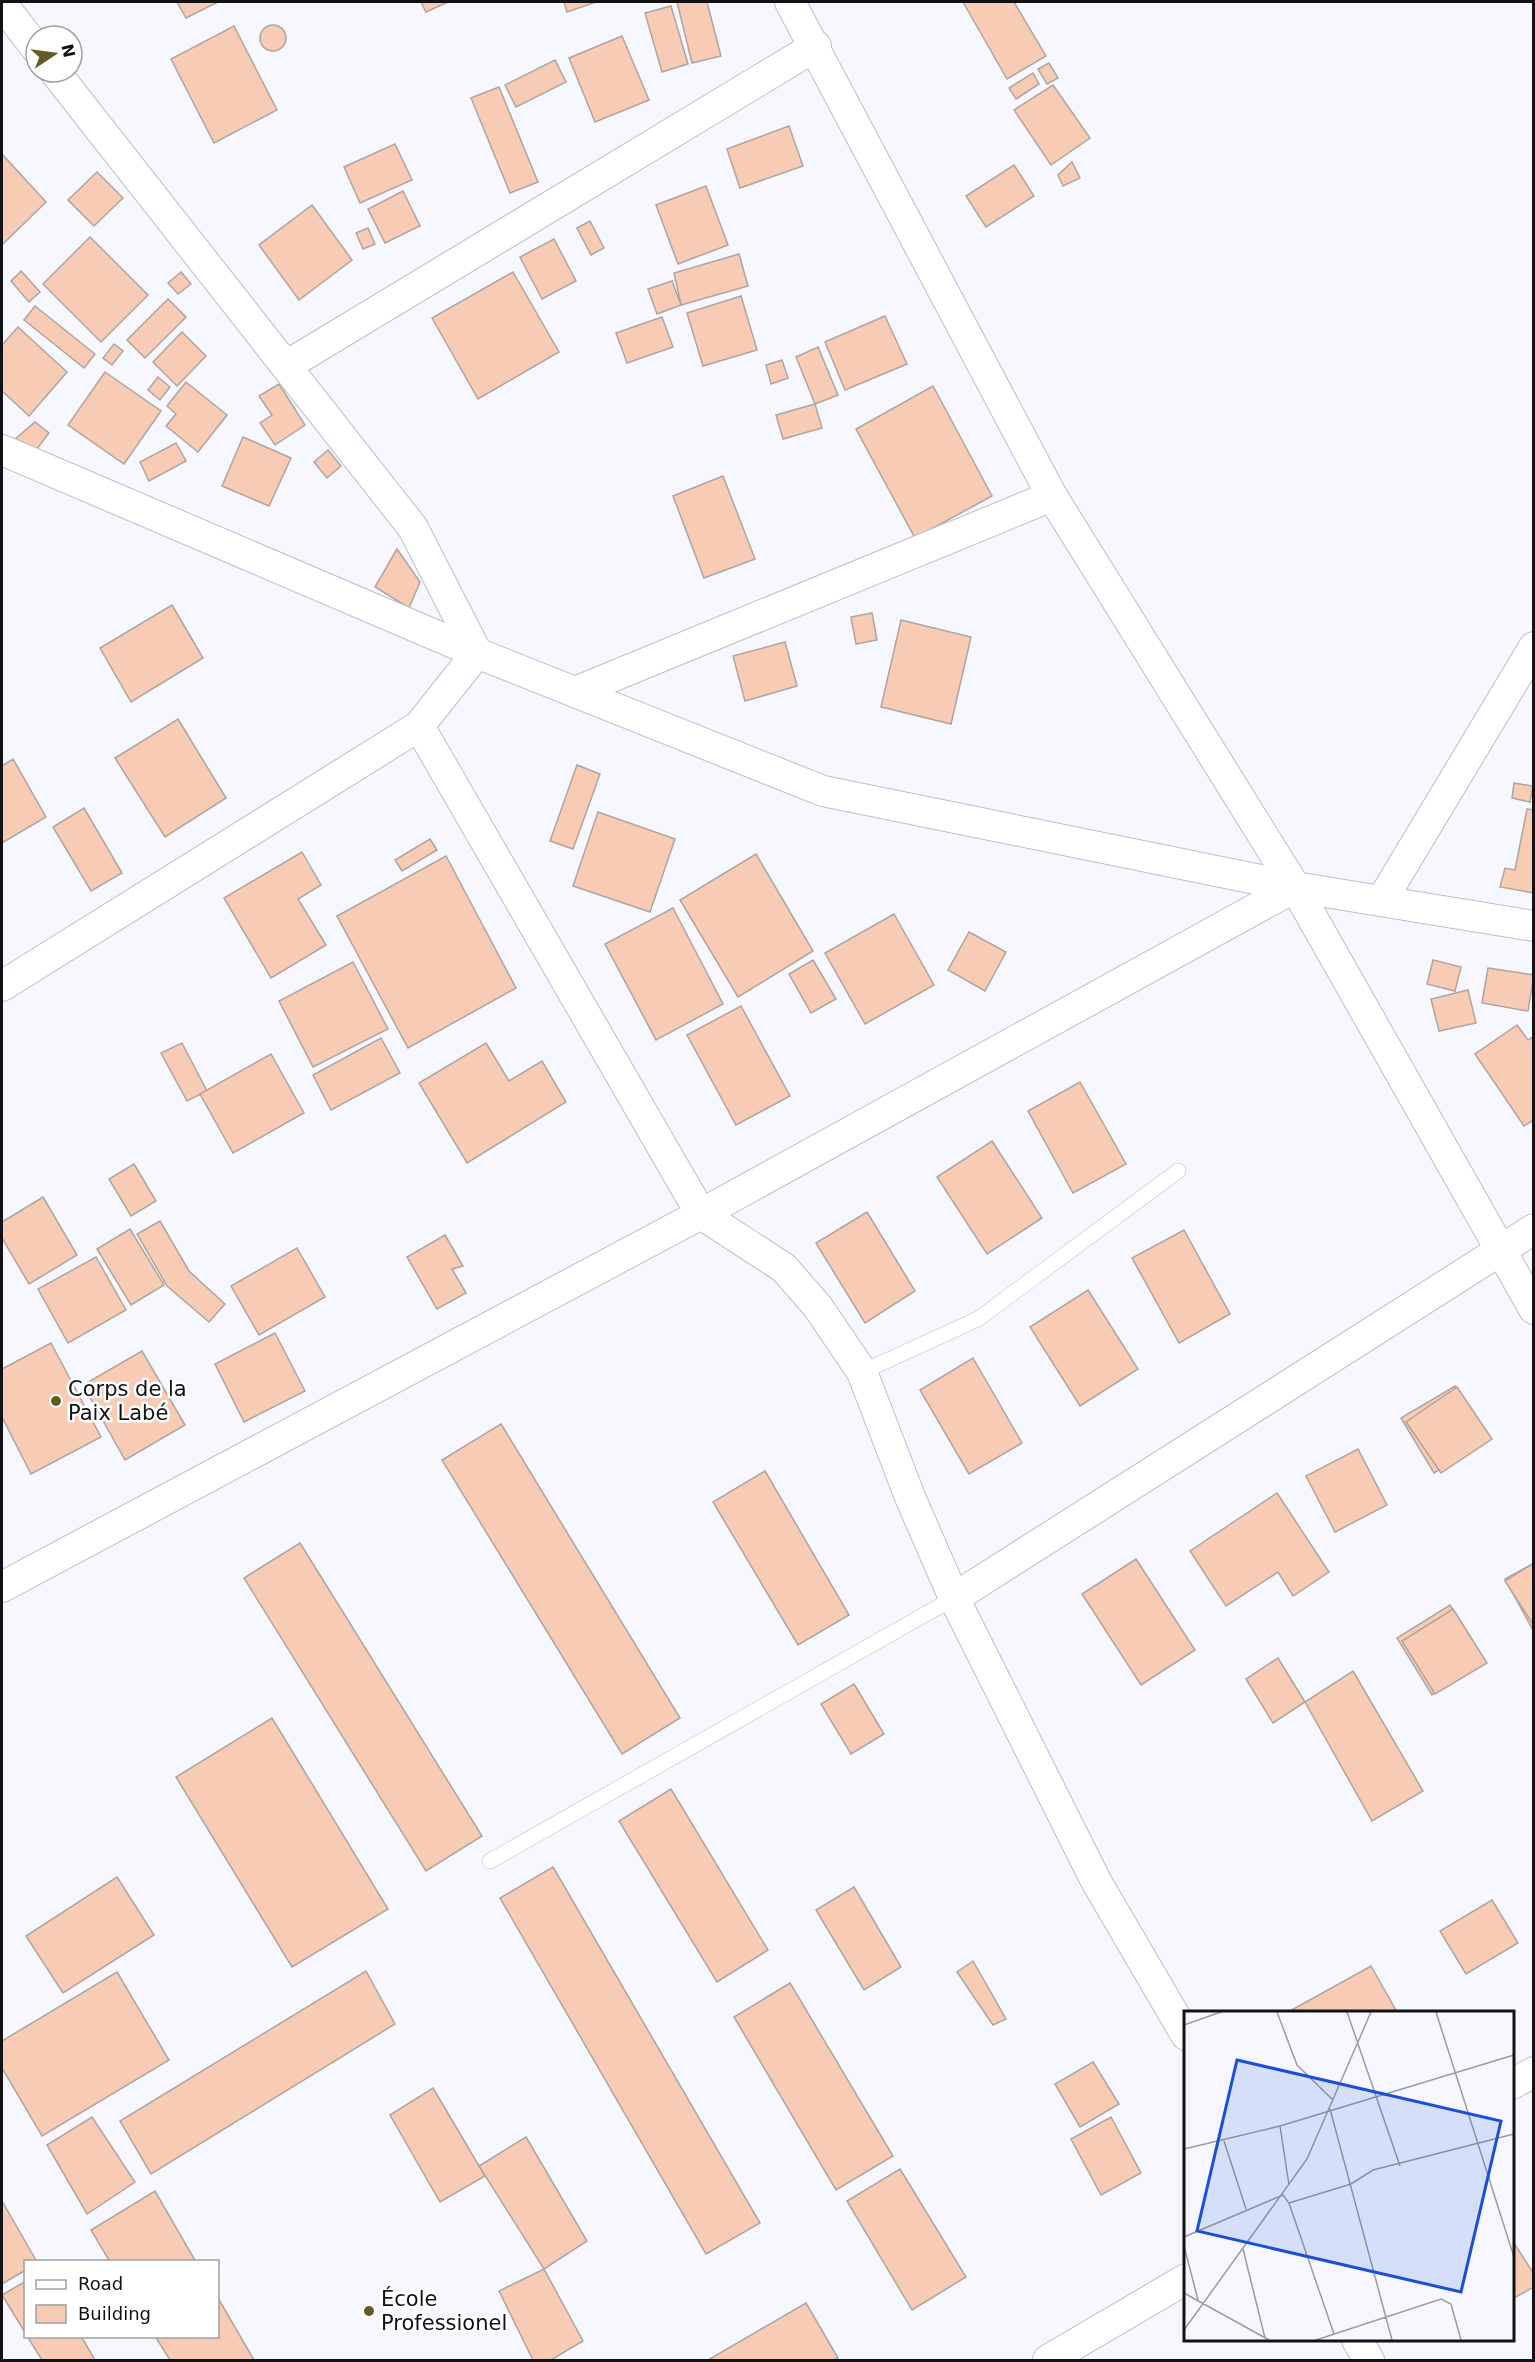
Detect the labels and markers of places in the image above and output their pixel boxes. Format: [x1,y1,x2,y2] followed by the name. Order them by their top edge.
[68,1377,187,1425] place label: Corps de la Paix Labé
[49,1394,63,1408] marker: Corps de la Paix Labé
[381,2286,507,2335] place label: École Professionel
[362,2304,376,2318] marker: École Professionel

